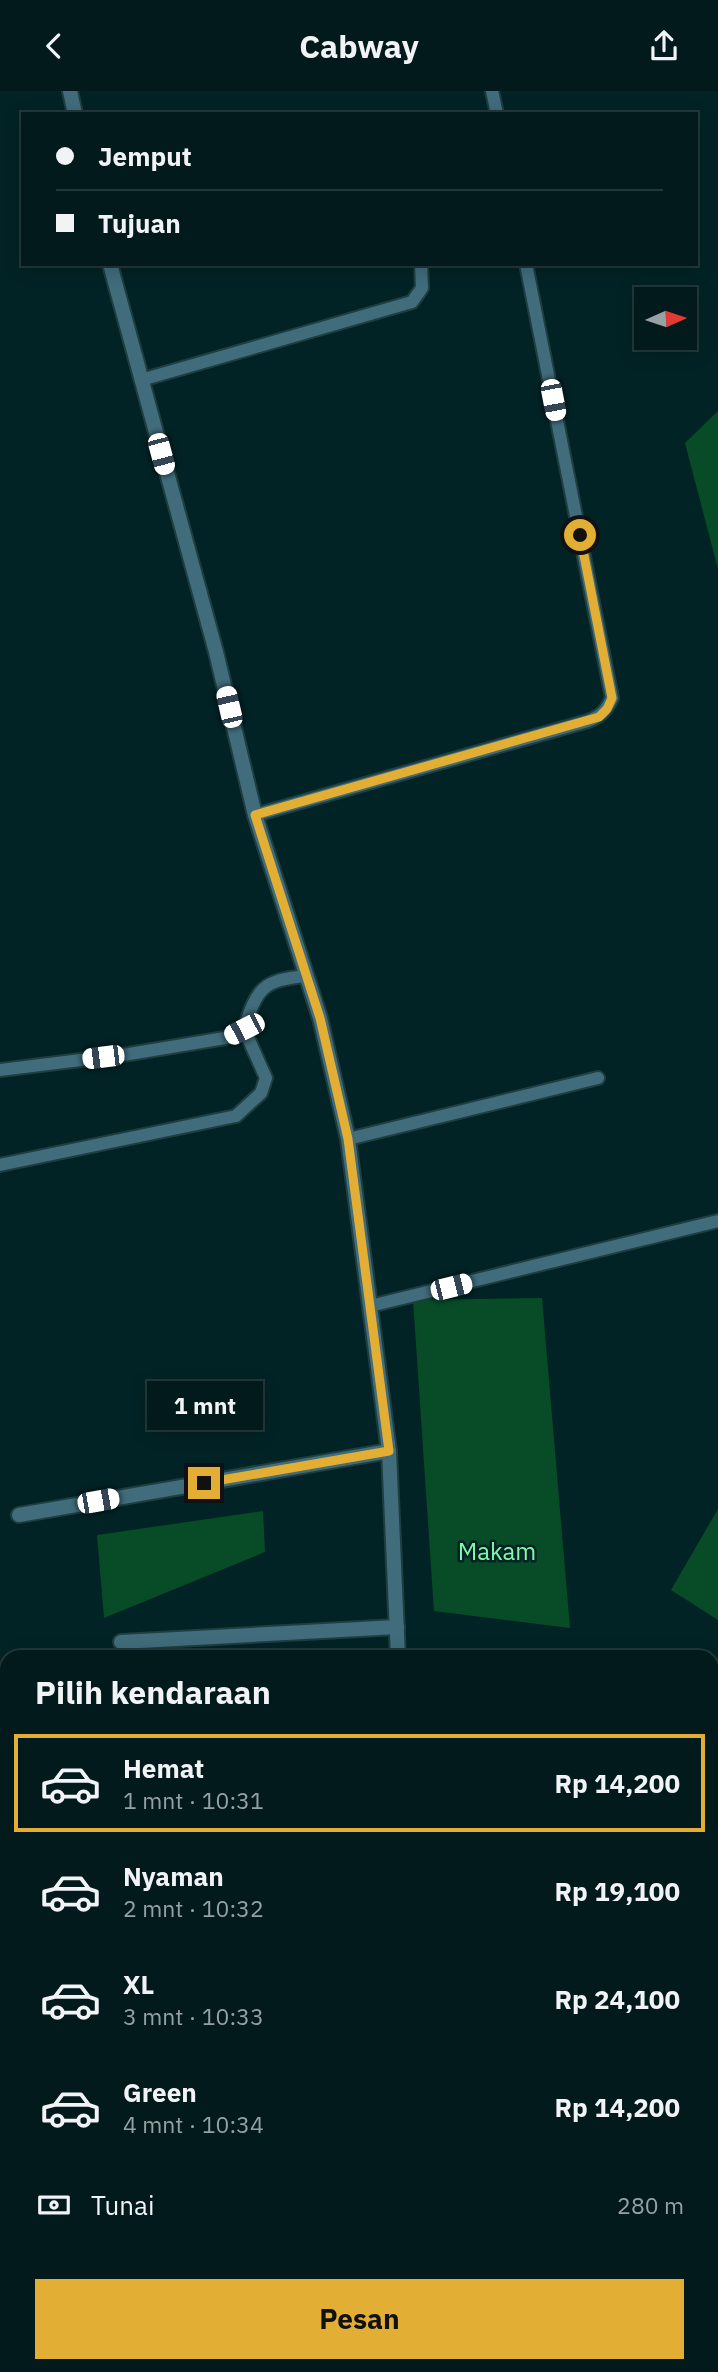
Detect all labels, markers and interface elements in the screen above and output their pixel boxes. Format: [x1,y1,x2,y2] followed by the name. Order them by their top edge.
[299,25,419,67] text: Cabway
[35,27,73,65] icon: back
[645,27,683,65] icon: share
[98,139,192,173] text: Jemput
[98,206,181,240] text: Tujuan
[634,287,696,350] north arrow
[634,287,697,350] map controls
[539,377,568,423] car
[146,431,177,477] car
[564,519,596,551] route start
[215,684,244,730] car
[221,1010,268,1048] car
[81,1044,126,1070] car
[429,1272,474,1302] car
[146,1381,262,1431] callout: 1 mnt
[174,1390,236,1420] text: 1 mnt
[188,1467,220,1499] route end
[76,1487,121,1515] car
[458,1535,536,1567] park label: Makam
[35,1671,271,1713] text: Pilih kendaraan
[123,1751,204,1785] text: Hemat
[39,1752,102,1815] icon: car
[554,1766,680,1800] text: Rp 14,200
[123,1785,264,1815] text: 1 mnt · 10:31
[123,1859,224,1893] text: Nyaman
[39,1860,102,1923] icon: car
[554,1874,680,1908] text: Rp 19,100
[123,1893,264,1923] text: 2 mnt · 10:32
[123,1967,154,2001] text: XL
[39,1968,102,2031] icon: car
[554,1982,680,2016] text: Rp 24,100
[123,2001,264,2031] text: 3 mnt · 10:33
[123,2075,197,2109] text: Green
[39,2076,102,2139] icon: car
[554,2090,680,2124] text: Rp 14,200
[123,2109,264,2139] text: 4 mnt · 10:34
[35,2186,73,2224] icon: cash
[91,2188,155,2222] text: Tunai
[617,2190,684,2220] text: 280 m
[35,2279,684,2359] button: Pesan

